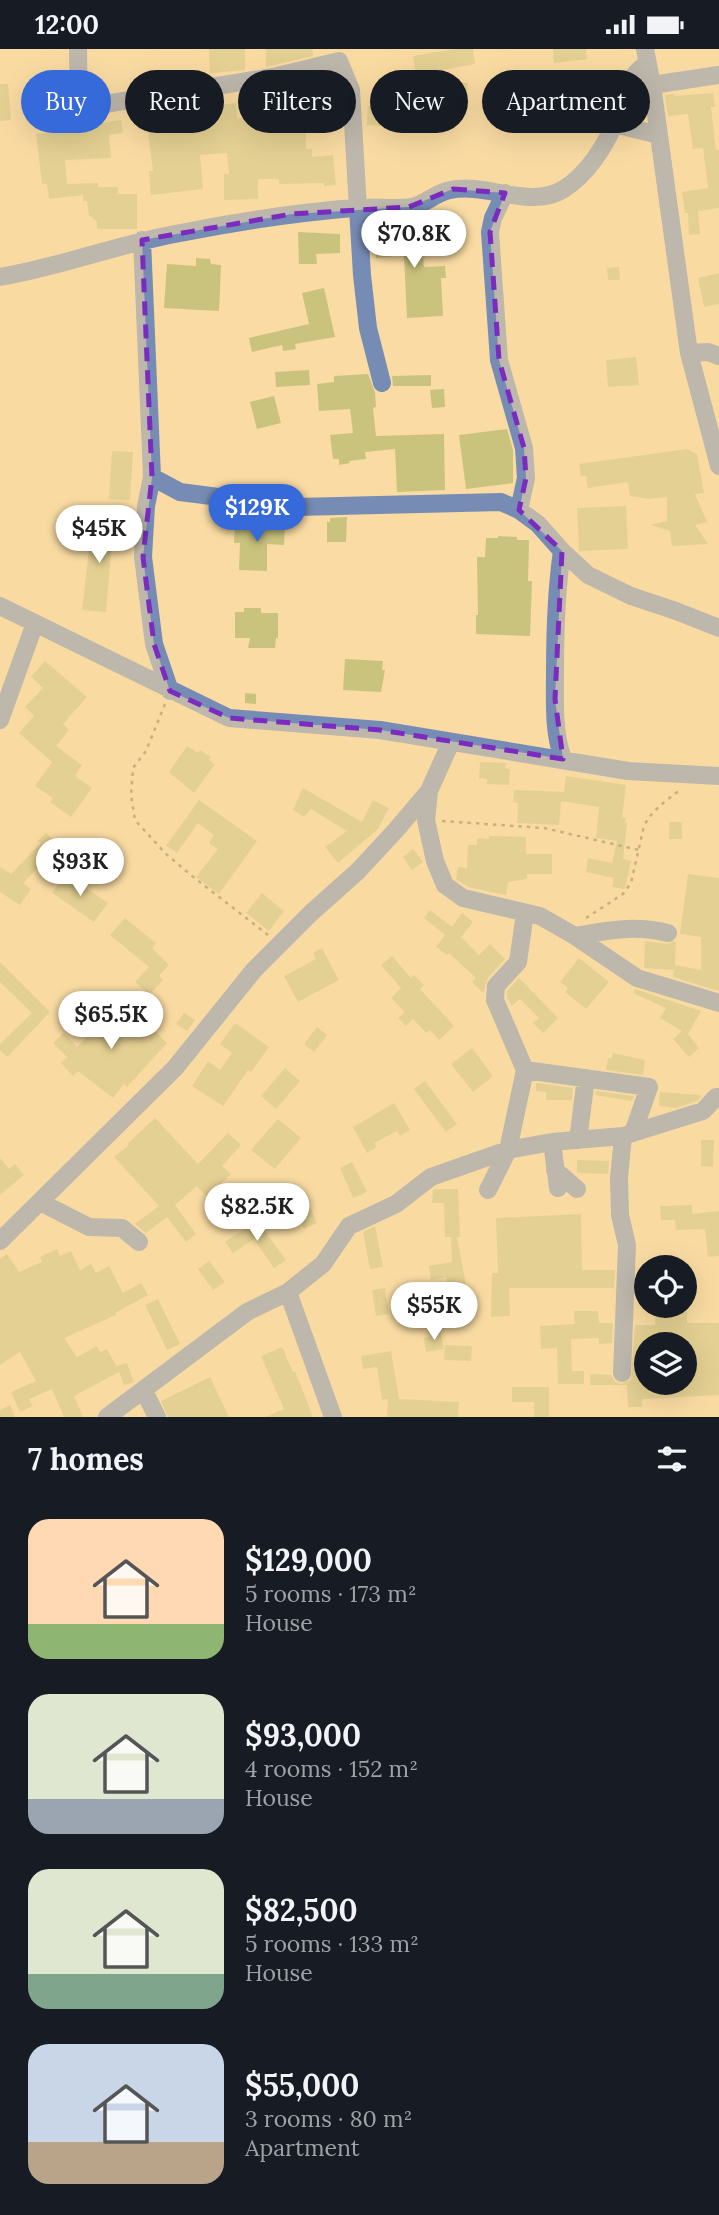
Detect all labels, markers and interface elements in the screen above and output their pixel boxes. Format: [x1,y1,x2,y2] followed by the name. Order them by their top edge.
[35,8,99,41] text: 12:00
[21,70,111,133] chip: Buy
[125,70,224,133] chip: Rent
[238,70,356,133] chip: Filters
[370,70,468,133] chip: New
[482,70,650,133] chip: Apartment
[357,211,471,270] pin: $70.8K
[377,218,451,247] text: $70.8K
[208,484,306,544] pin: $129K
[225,492,289,521] text: $129K
[58,505,140,565] pin: $45K
[72,513,126,542] text: $45K
[39,839,121,898] pin: $93K
[52,846,108,875] text: $93K
[54,991,168,1051] pin: $65.5K
[74,999,148,1028] text: $65.5K
[200,1183,314,1243] pin: $82.5K
[220,1191,294,1220] text: $82.5K
[634,1255,697,1395] map controls
[634,1255,697,1318] button: locate
[393,1283,475,1342] pin: $55K
[407,1290,461,1319] text: $55K
[634,1332,697,1395] button: layers
[28,1440,144,1478] text: 7 homes
[653,1440,691,1478] icon: filters
[245,1541,372,1579] text: $129,000
[84,1547,168,1631] icon: home
[245,1579,417,1608] text: 5 rooms · 173 m²
[245,1608,313,1637] text: House
[245,1716,361,1754] text: $93,000
[84,1722,168,1806] icon: home
[245,1754,418,1783] text: 4 rooms · 152 m²
[245,1783,313,1812] text: House
[245,1891,358,1929] text: $82,500
[84,1897,168,1981] icon: home
[245,1929,419,1958] text: 5 rooms · 133 m²
[245,1958,313,1987] text: House
[245,2066,359,2104] text: $55,000
[84,2072,168,2156] icon: home
[245,2104,412,2133] text: 3 rooms · 80 m²
[245,2133,360,2162] text: Apartment

